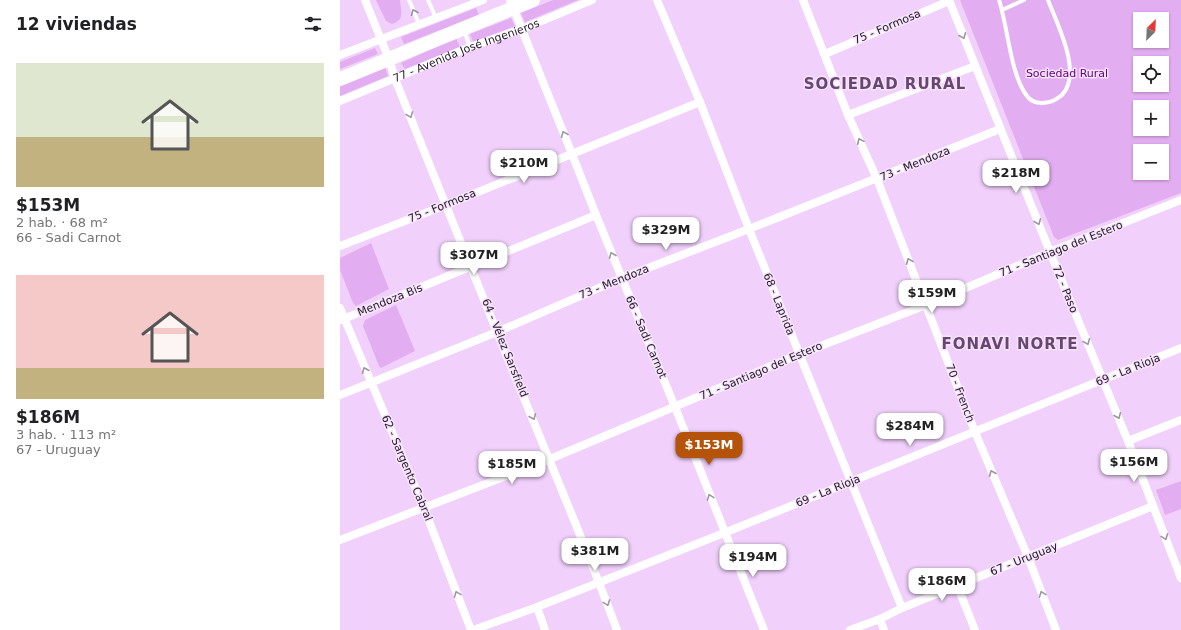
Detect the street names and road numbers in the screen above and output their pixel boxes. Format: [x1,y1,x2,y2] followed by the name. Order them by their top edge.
[851,7,923,47] street label: 75 - Formosa
[391,16,542,85] street label: 77 - Avenida José Ingenieros
[878,144,952,184] street label: 73 - Mendoza
[406,187,478,225] street label: 75 - Formosa
[997,218,1125,280] street label: 71 - Santiago del Estero
[577,262,651,302] street label: 73 - Mendoza
[1050,263,1081,315] street label: 72 - Paso
[761,271,797,337] street label: 68 - Laprida
[355,281,425,319] street label: Mendoza Bis
[623,294,670,381] street label: 66 - Sadi Carnot
[479,297,531,399] street label: 64 - Vélez Sarsfield
[698,339,825,403] street label: 71 - Santiago del Estero
[1094,351,1162,389] street label: 69 - La Rioja
[943,362,977,424] street label: 70 - French
[379,413,435,523] street label: 62 - Sargento Cabral
[794,472,862,510] street label: 69 - La Rioja
[988,539,1060,578] street label: 67 - Uruguay

